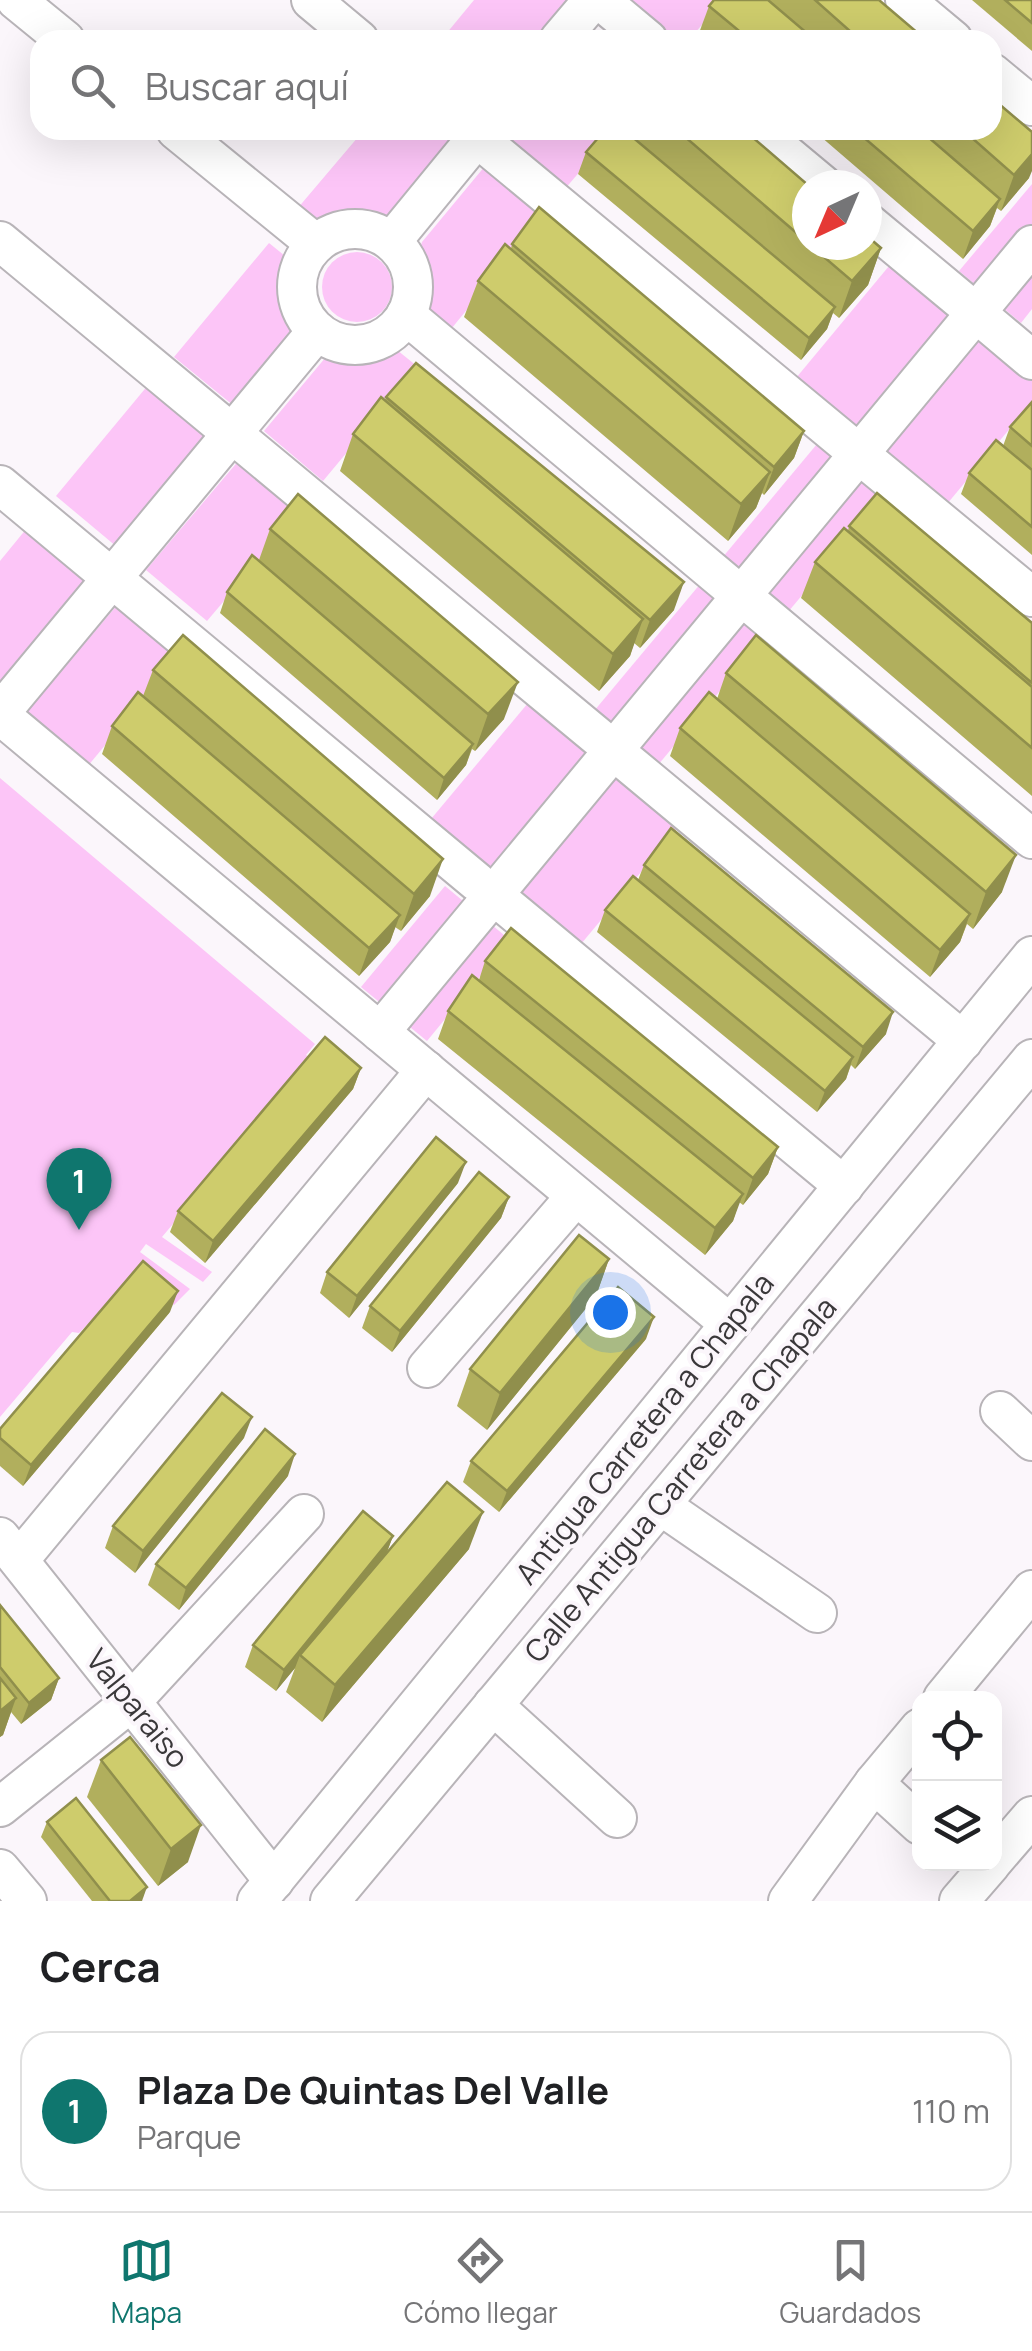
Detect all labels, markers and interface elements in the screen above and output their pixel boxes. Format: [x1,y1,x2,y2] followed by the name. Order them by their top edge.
[30,30,1002,140] search box
[65,58,120,113] icon: search
[145,59,349,111] text: Buscar aquí
[792,170,882,260] north arrow
[46,1148,112,1230] pin: 1
[505,1264,782,1592] street label: Antigua Carretera a Chapala
[585,1287,636,1338] your location
[515,1288,845,1670] street label: Calle Antigua Carretera a Chapala
[77,1640,199,1776] street label: Valparaiso
[912,1691,1002,1871] map controls
[912,1691,1002,1781] button: locate
[912,1781,1002,1871] button: layers
[40,1937,161,1995] text: Cerca
[137,2063,609,2115] text: Plaza De Quintas Del Valle
[67,2089,82,2133] text: 1
[912,2089,990,2133] text: 110 m
[137,2115,242,2159] text: Parque
[111,2233,182,2331] tab: Mapa
[404,2233,558,2331] tab: Cómo llegar
[780,2233,921,2331] tab: Guardados

